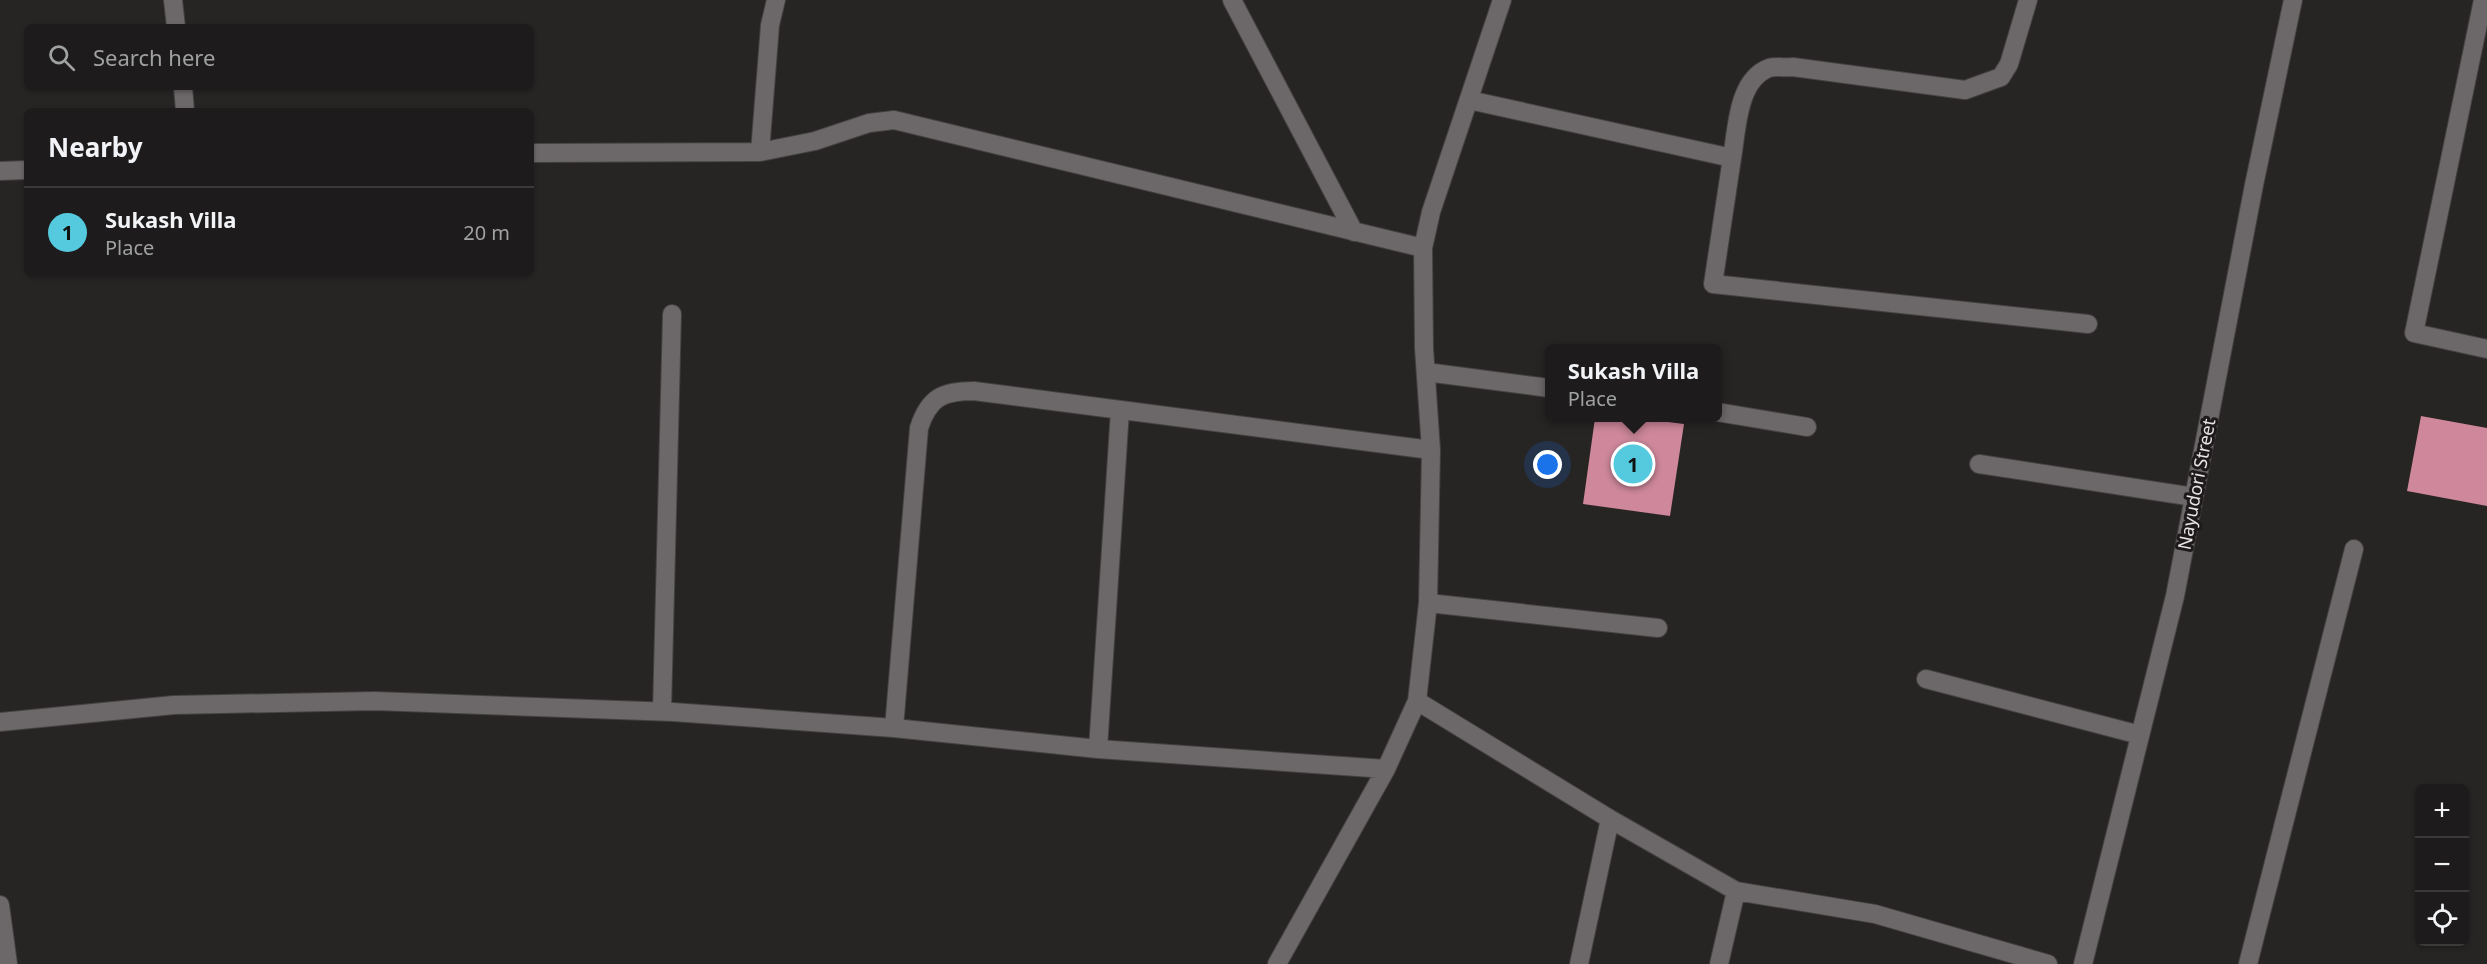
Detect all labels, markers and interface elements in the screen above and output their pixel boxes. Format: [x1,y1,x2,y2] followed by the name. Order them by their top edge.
[24,24,534,90] search box
[45,41,78,74] icon: search
[93,42,215,72] text: Search here
[48,129,143,165] text: Nearby
[105,204,236,234] text: Sukash Villa
[62,219,73,246] text: 1
[463,219,510,246] text: 20 m
[105,234,154,261] text: Place
[1545,344,1722,422] popup
[1568,355,1699,385] text: Sukash Villa
[1568,385,1617,412] text: Place
[2172,416,2221,552] street label: Nayudori Street
[1614,442,1652,486] pin: 1
[1533,450,1562,479] your location
[2415,784,2469,946] map controls
[2415,784,2469,838] button: +
[2415,838,2469,892] button: −
[2415,892,2469,946] button: locate

